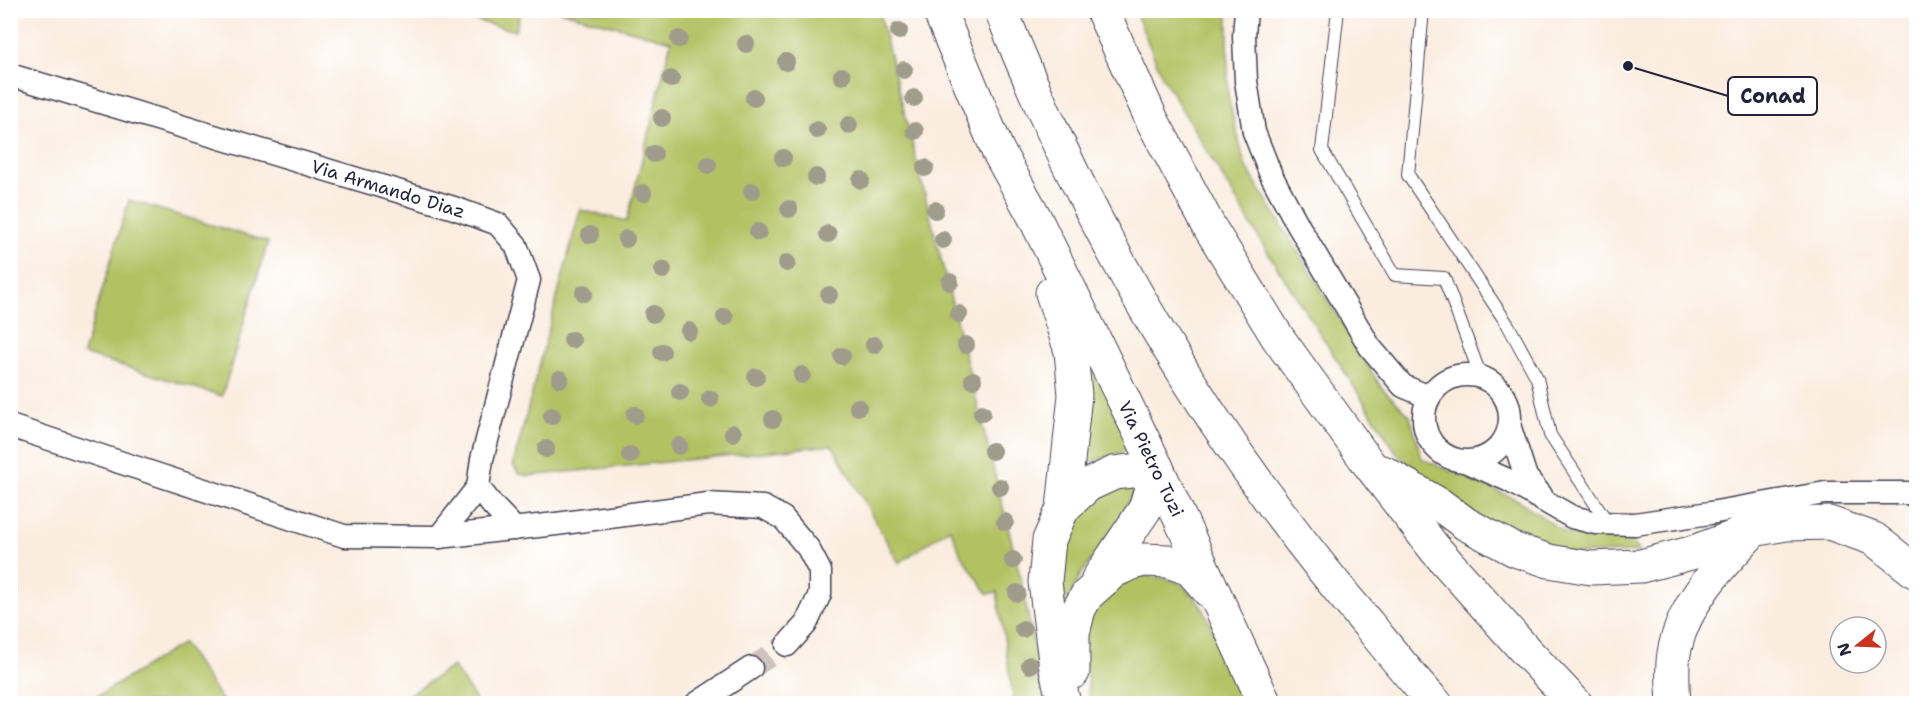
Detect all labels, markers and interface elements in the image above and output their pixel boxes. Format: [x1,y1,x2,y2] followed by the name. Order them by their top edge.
[1728,77,1817,115] callout: Conad
[1740,83,1806,109] text: Conad
[308,154,468,224] street label: Via Armando Diaz
[1113,397,1189,521] street label: Via Pietro Tuzi
[1828,615,1888,675] north arrow
[1832,640,1856,659] text: N

